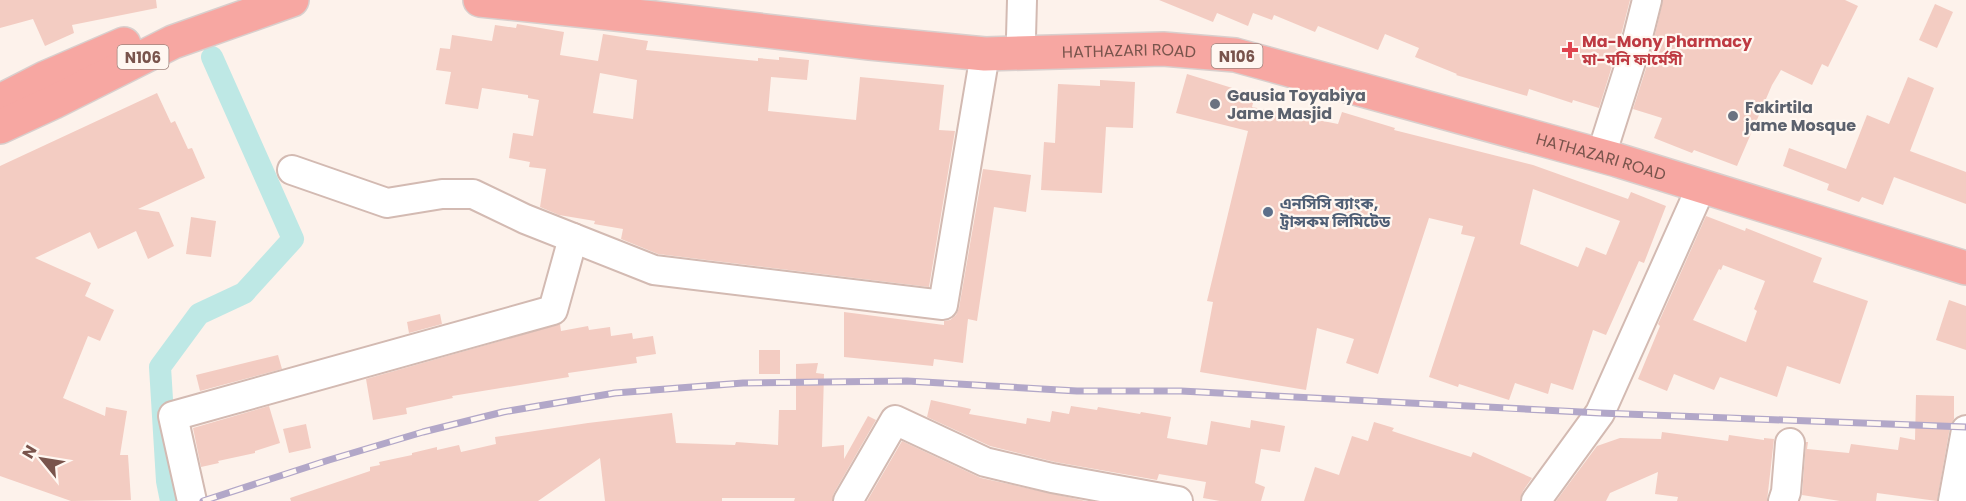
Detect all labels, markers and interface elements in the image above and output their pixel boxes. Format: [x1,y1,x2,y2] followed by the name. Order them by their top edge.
[1581,30,1753,71] place label: Ma-Mony Pharmacy মা-মনি ফার্মেসী
[1062,37,1197,63] street label: HATHAZARI ROAD
[1563,43,1577,57] marker: Ma-Mony Pharmacy মা-মনি ফার্মেসী
[1212,44,1262,68] road number: N106
[118,45,168,69] road number: N106
[1227,84,1366,125] place label: Gausia Toyabiya Jame Masjid
[1744,96,1856,137] place label: Fakirtila jame Mosque
[1208,97,1222,111] marker: Gausia Toyabiya Jame Masjid
[1726,109,1740,123] marker: Fakirtila jame Mosque
[1533,127,1669,186] street label: HATHAZARI ROAD
[1279,192,1391,233] place label: এনসিসি ব্যাংক, ট্রান্সকম লিমিটেড
[1261,205,1275,219] marker: এনসিসি ব্যাংক, ট্রান্সকম লিমিটেড
[12,429,72,489] north arrow
[16,441,42,463] text: N

